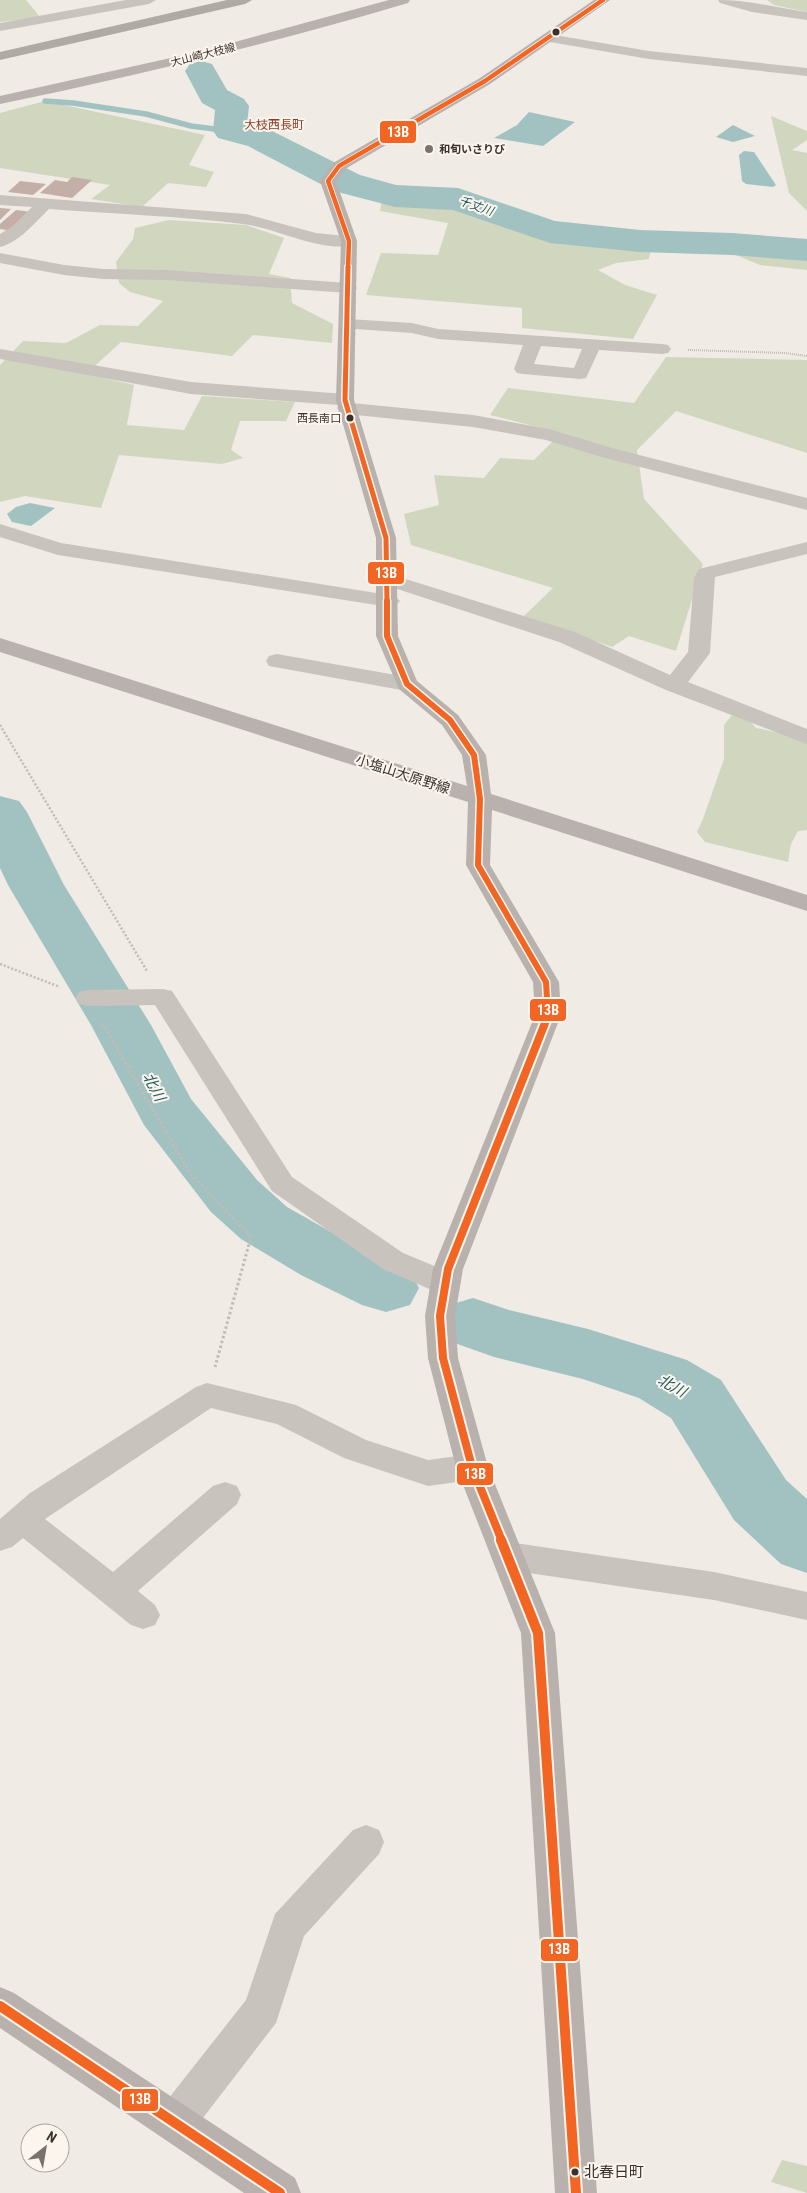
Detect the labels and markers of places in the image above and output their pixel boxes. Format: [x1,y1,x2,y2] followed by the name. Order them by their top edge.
[551,27,561,37] unlabelled marker
[423,143,435,155] marker: 和旬いさりび
[439,143,505,156] place label: 和旬いさりび
[297,412,341,425] place label: 西長南口
[345,413,355,423] marker: 西長南口
[584,2163,644,2181] place label: 北春日町
[570,2167,580,2177] marker: 北春日町

